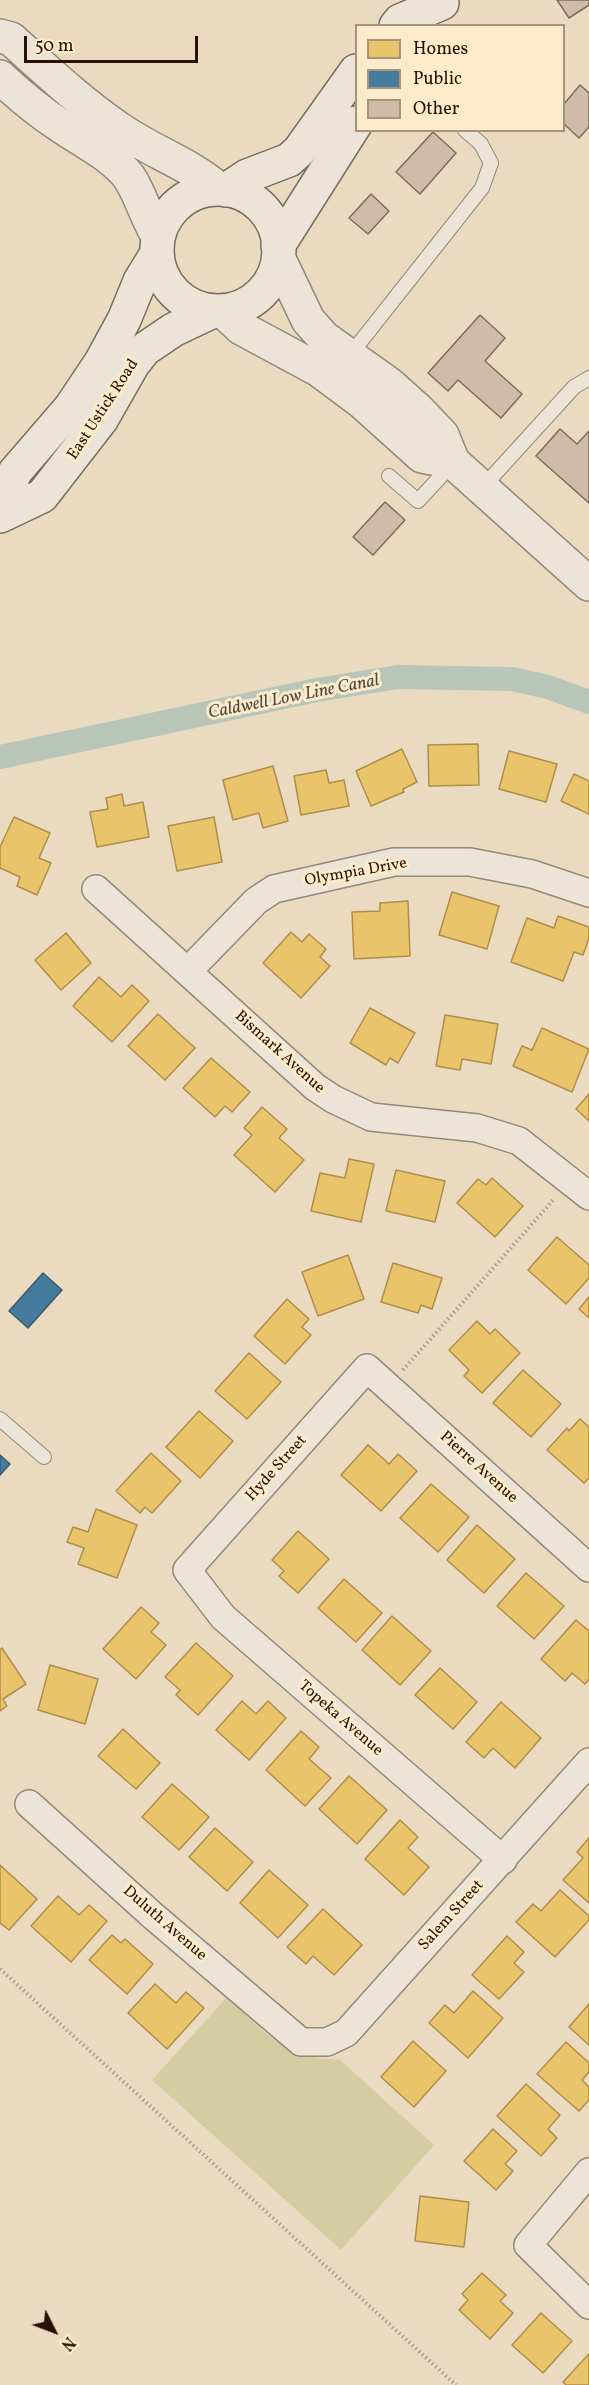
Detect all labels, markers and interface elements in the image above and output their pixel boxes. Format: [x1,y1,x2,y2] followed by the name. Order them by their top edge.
[27,24,201,62] scale bar
[355,24,565,132] legend
[35,34,74,59] text: 50 m
[413,37,468,62] text: Homes
[413,67,462,92] text: Public
[413,97,459,122] text: Other
[64,356,144,464] street label: East Ustick Road
[207,671,381,725] water label: Caldwell Low Line Canal
[303,855,409,891] street label: Olympia Drive
[230,1007,328,1099] street label: Bismark Avenue
[435,1428,521,1508] street label: Pierre Avenue
[242,1432,312,1506] street label: Hyde Street
[294,1677,386,1761] street label: Topeka Avenue
[415,1877,489,1955] street label: Salem Street
[118,1882,210,1966] street label: Duluth Avenue
[24,2301,84,2361] north arrow
[55,2331,79,2355] text: N

